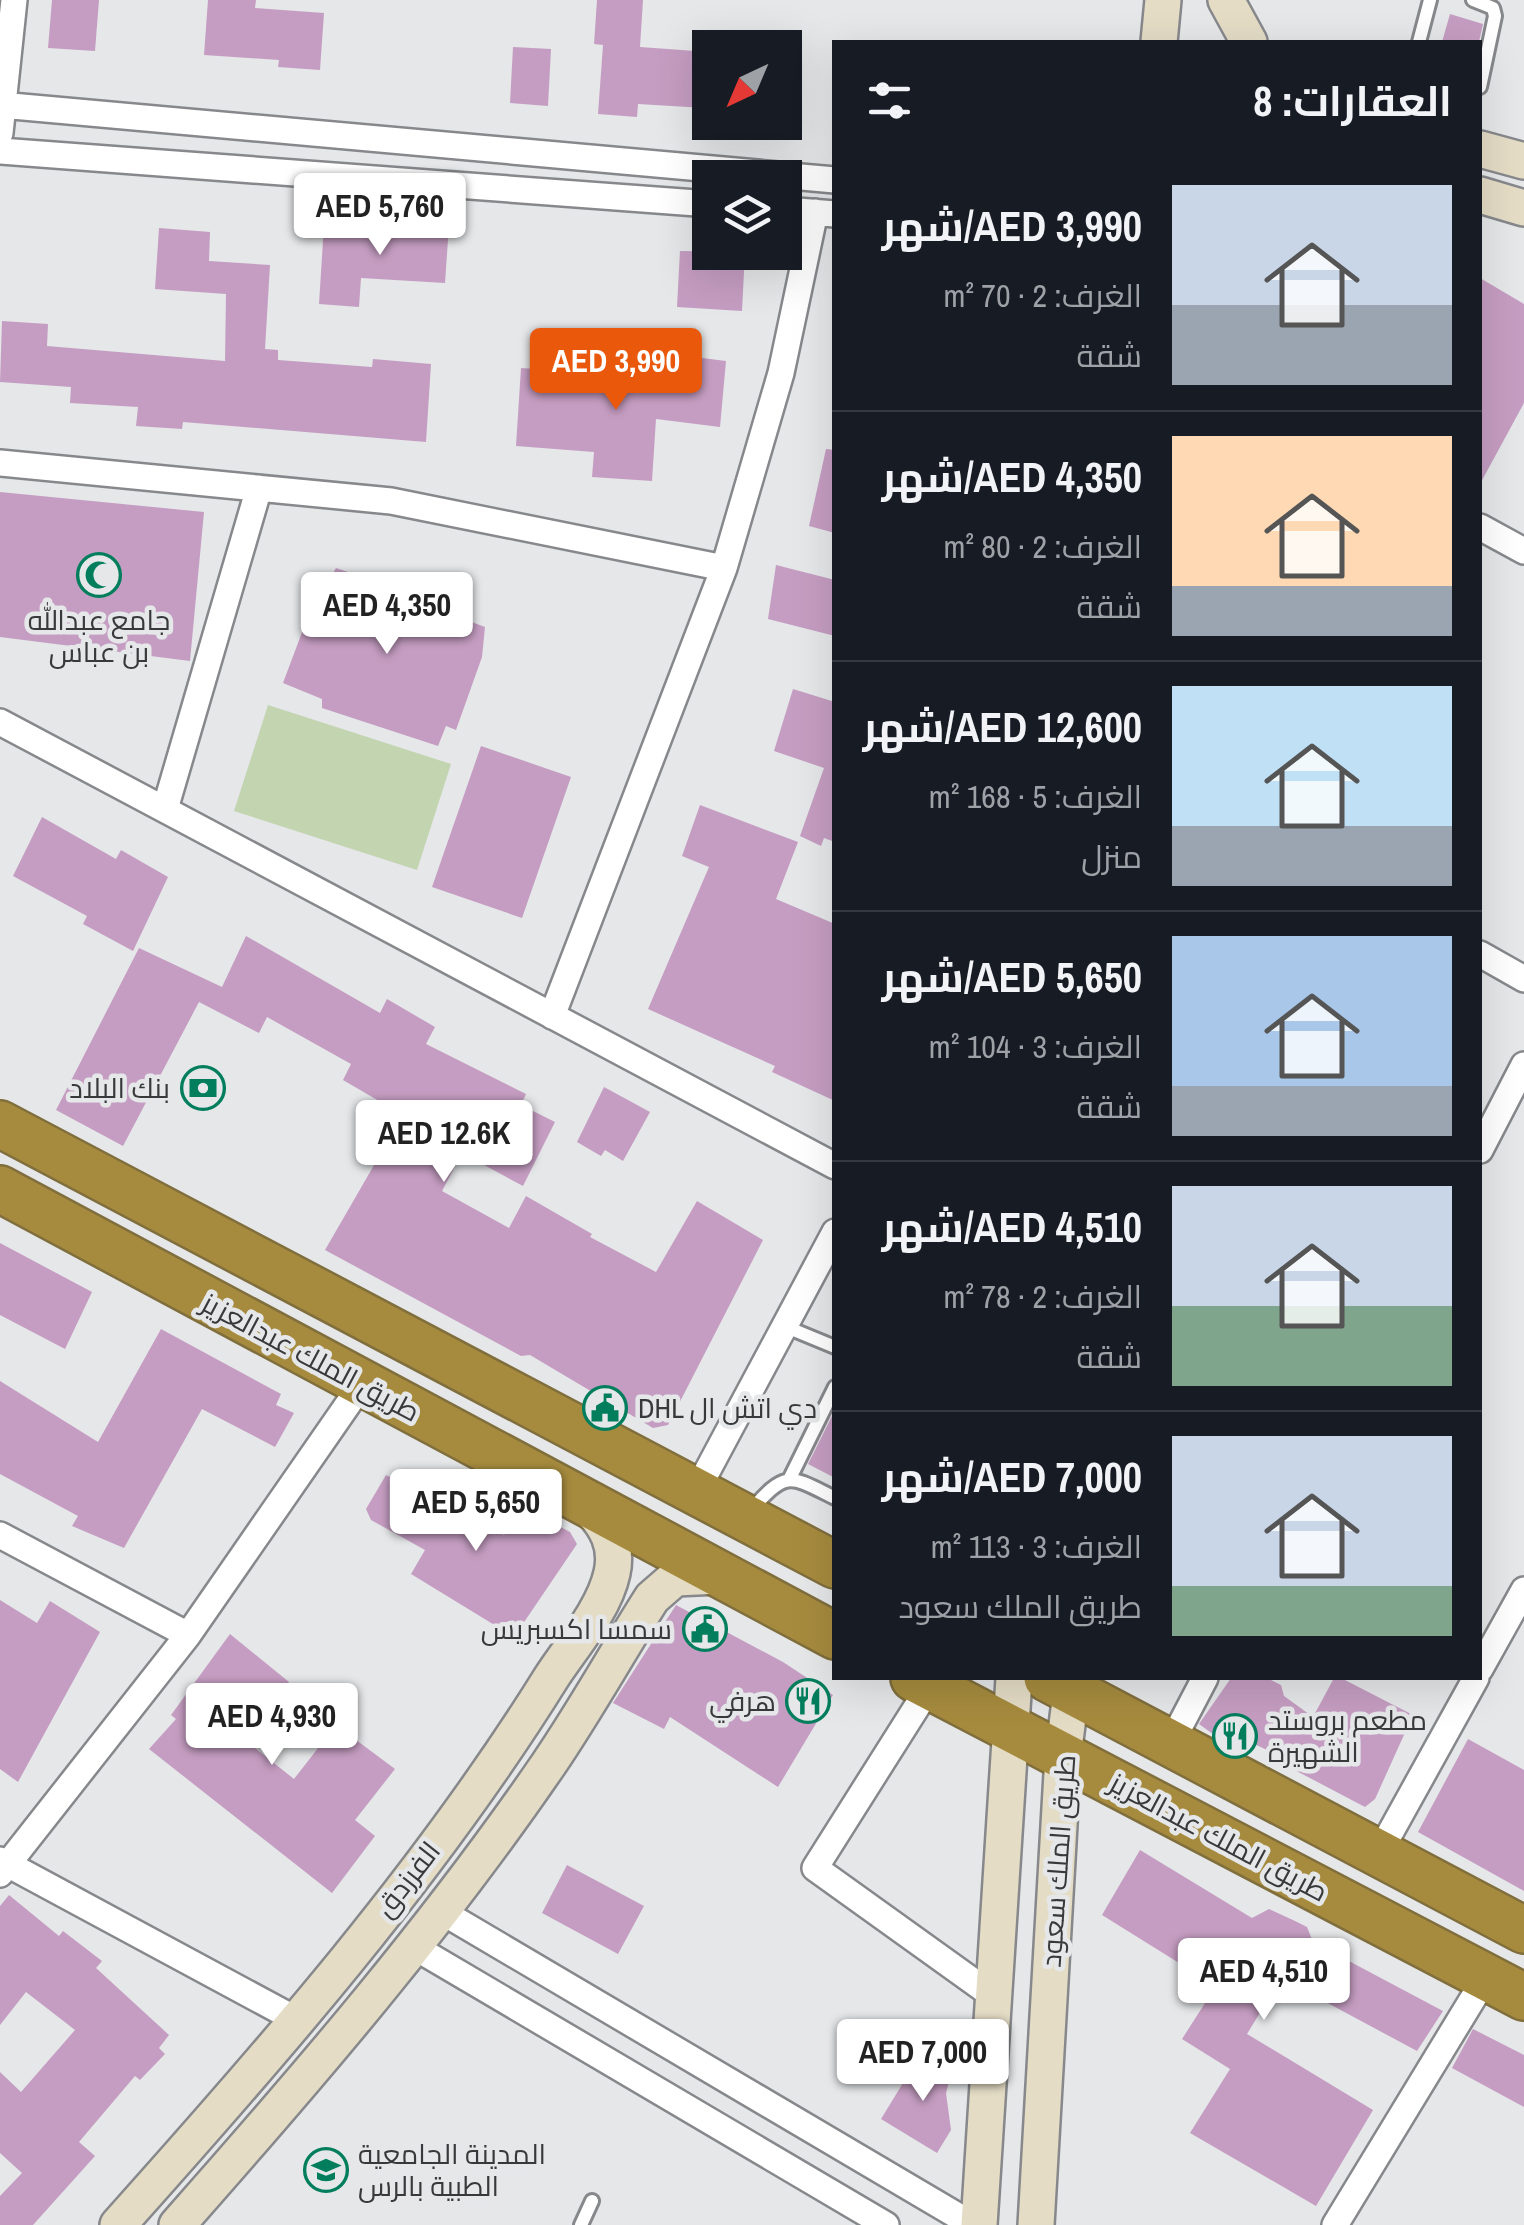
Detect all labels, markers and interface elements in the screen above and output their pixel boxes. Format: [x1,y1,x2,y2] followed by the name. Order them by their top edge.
[692,30,802,140] north arrow
[692,30,802,270] map controls
[862,73,917,128] icon: filters
[1253,73,1452,129] text: العقارات: 8
[692,160,802,270] button: layers
[266,173,494,258] pin: AED 5,760
[316,184,444,227] text: AED 5,760
[882,198,1142,254] text: AED 3,990/شهر
[1252,225,1372,345] icon: home
[943,274,1142,317] text: الغرف: 2 · 70 m²
[502,328,730,413] pin: AED 3,990
[1077,334,1142,377] text: شقة
[552,339,680,382] text: AED 3,990
[882,449,1142,505] text: AED 4,350/شهر
[1252,476,1372,596] icon: home
[943,525,1142,568] text: الغرف: 2 · 80 m²
[76,552,122,598] mosque icon: جامع عبدالله بن عباس
[273,572,501,657] pin: AED 4,350
[323,583,451,626] text: AED 4,350
[1077,585,1142,628] text: شقة
[28,601,170,671] place label: جامع عبدالله بن عباس
[863,699,1142,755] text: AED 12,600/شهر
[1252,726,1372,846] icon: home
[929,775,1142,818] text: الغرف: 5 · 168 m²
[1081,835,1142,878] text: منزل
[882,949,1142,1005] text: AED 5,650/شهر
[1252,976,1372,1096] icon: home
[929,1025,1142,1068] text: الغرف: 3 · 104 m²
[180,1065,226,1111] bank icon: بنك البلاد
[69,1069,170,1107] place label: بنك البلاد
[1077,1085,1142,1128] text: شقة
[330,1100,558,1185] pin: AED 12.6K
[378,1111,510,1154] text: AED 12.6K
[882,1199,1142,1255] text: AED 4,510/شهر
[1252,1226,1372,1346] icon: home
[943,1275,1142,1318] text: الغرف: 2 · 78 m²
[194,1283,427,1431] street label: طريق الملك عبدالعزيز
[1077,1335,1142,1378] text: شقة
[582,1385,628,1431] public building icon: DHL دي اتش ال
[638,1389,817,1430] place label: DHL دي اتش ال
[882,1449,1142,1505] text: AED 7,000/شهر
[362,1469,590,1554] pin: AED 5,650
[1252,1476,1372,1596] icon: home
[412,1480,540,1523] text: AED 5,650
[931,1525,1142,1568] text: الغرف: 3 · 113 m²
[899,1585,1142,1628] text: طريق الملك سعود
[682,1606,728,1652] public building icon: سمسا اكسبريس
[481,1610,672,1648] place label: سمسا اكسبريس
[785,1678,831,1724] restaurant icon: هرفي
[709,1682,776,1723] place label: هرفي
[158,1683,386,1768] pin: AED 4,930
[208,1694,336,1737] text: AED 4,930
[1268,1701,1427,1771] place label: مطعم بروستد الشهيرة
[1212,1713,1258,1759] restaurant icon: مطعم بروستد الشهيرة
[1032,1753,1084,1969] street label: طريق الملك سعود
[1102,1763,1335,1911] street label: طريق الملك عبدالعزيز
[365,1833,449,1925] street label: الفرزدق
[1150,1938,1378,2023] pin: AED 4,510
[1200,1949,1328,1992] text: AED 4,510
[809,2019,1037,2104] pin: AED 7,000
[859,2030,987,2073] text: AED 7,000
[358,2135,546,2205] place label: المدينة الجامعية الطبية بالرس
[303,2147,349,2193] school or university icon: المدينة الجامعية الطبية بالرس

